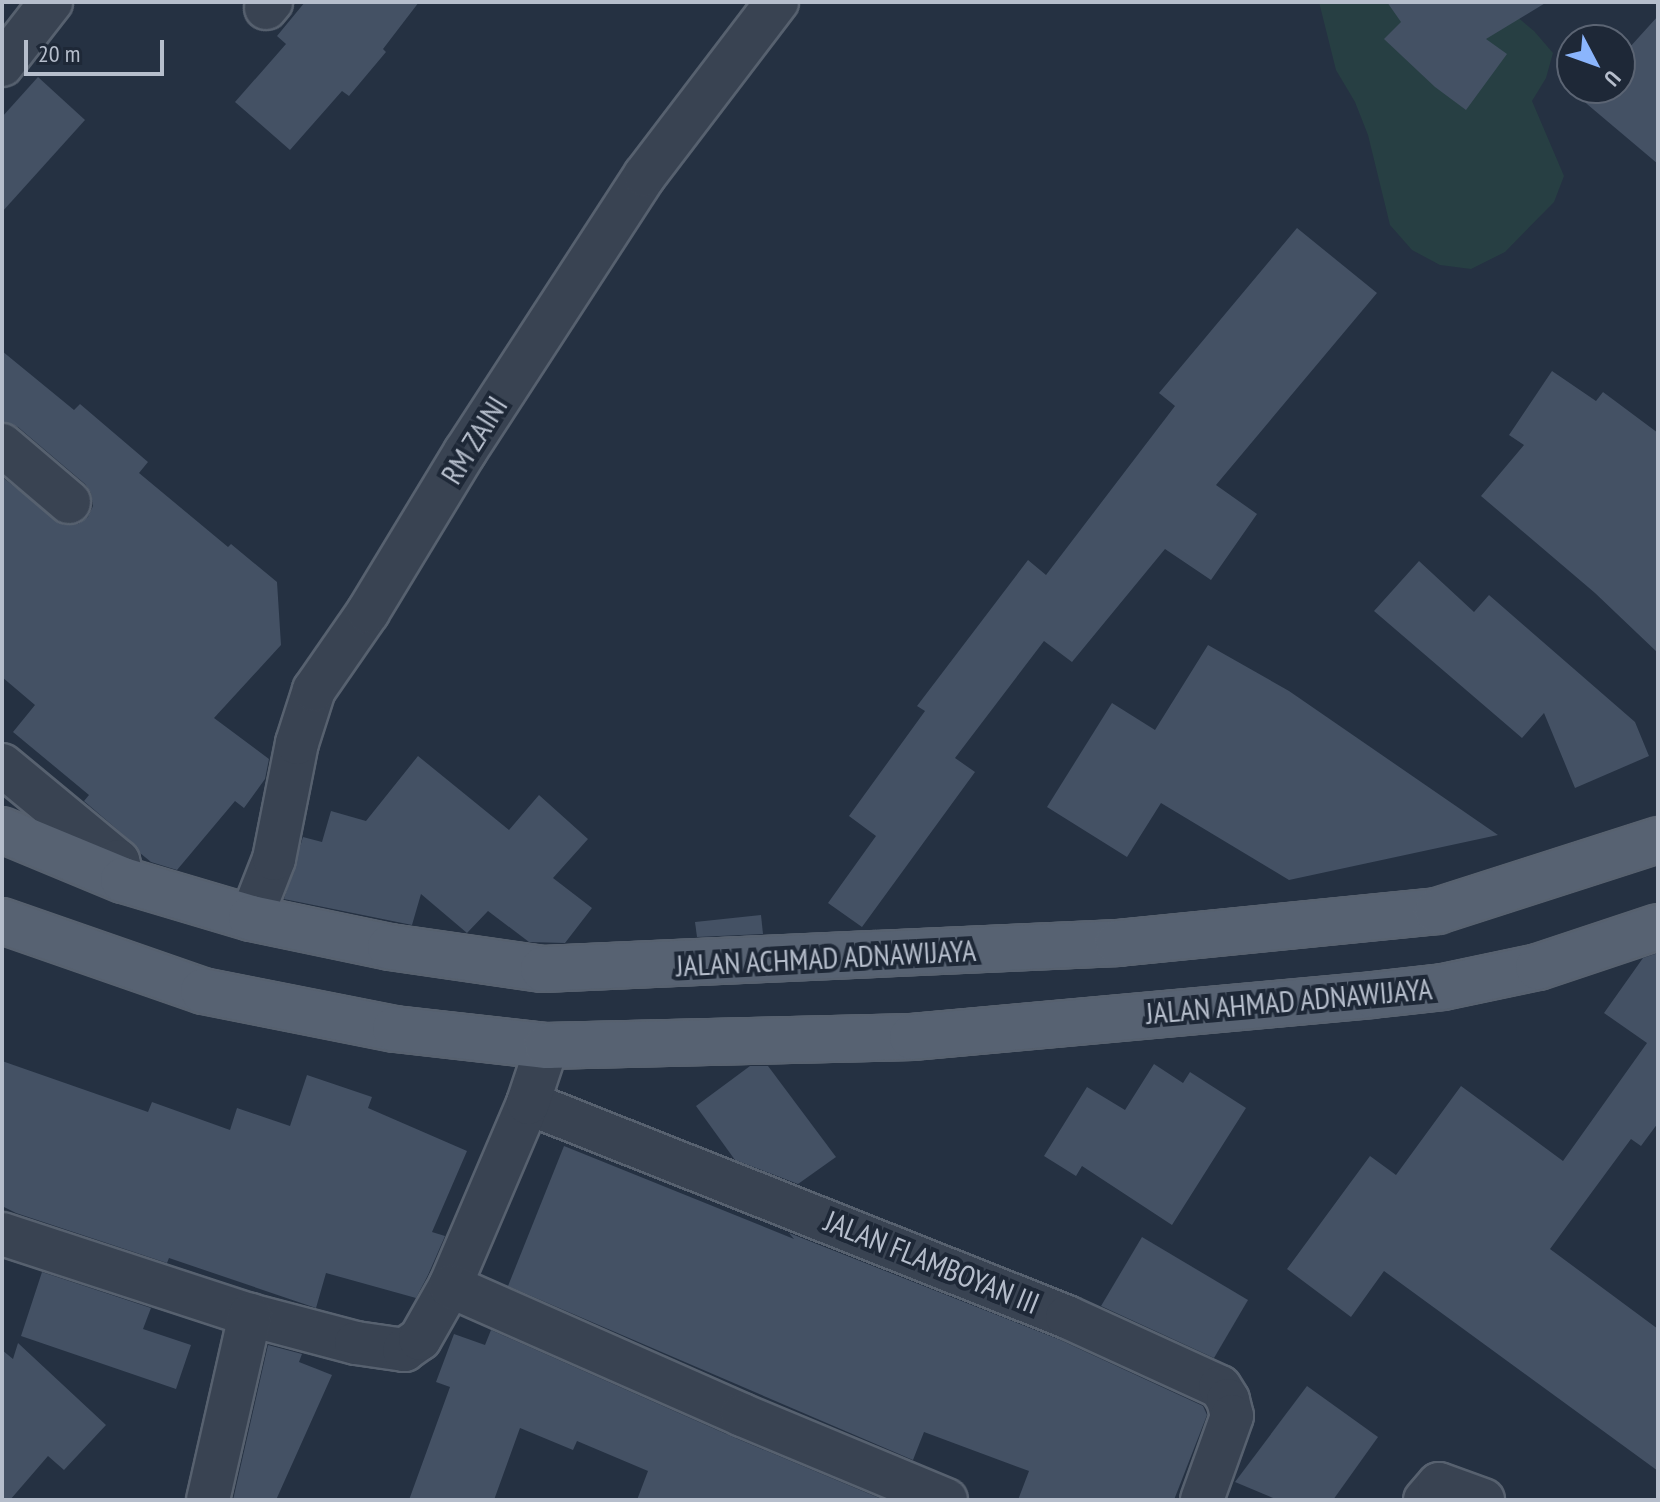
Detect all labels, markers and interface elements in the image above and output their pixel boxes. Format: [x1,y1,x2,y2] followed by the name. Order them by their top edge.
[28,24,168,74] scale bar
[1556,24,1636,104] north arrow
[38,38,80,69] text: 20 m
[1598,65,1627,92] text: U
[433,389,515,491] street label: RM ZAINI
[674,932,978,984] street label: JALAN ACHMAD ADNAWIJAYA
[1144,970,1434,1032] street label: JALAN AHMAD ADNAWIJAYA
[819,1203,1045,1321] street label: JALAN FLAMBOYAN III

